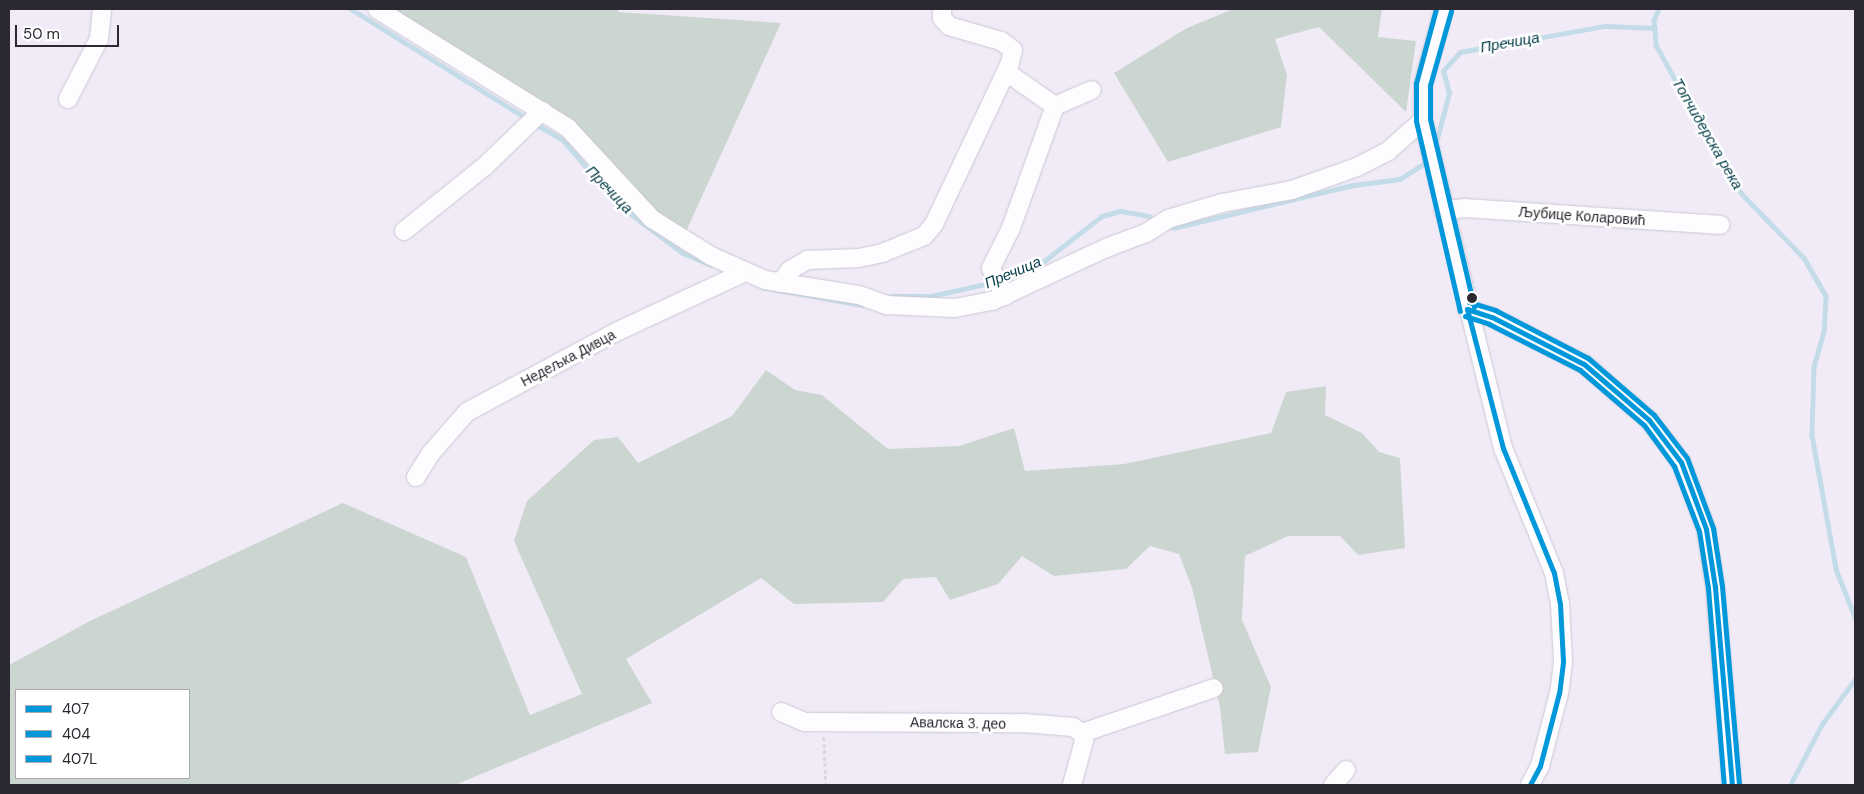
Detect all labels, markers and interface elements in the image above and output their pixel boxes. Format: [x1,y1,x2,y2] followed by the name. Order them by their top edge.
[18,15,121,47] scale bar
[23,24,60,44] text: 50 m
[1479,29,1541,57] water label: Пречица
[1668,75,1746,193] water label: Топчидерска река
[582,162,636,218] water label: Пречица
[1518,203,1646,229] street label: Љубице Коларовић
[982,253,1044,293] water label: Пречица
[1467,293,1477,303] unlabelled marker
[518,326,618,390] street label: Недељка Дивца
[15,689,190,779] legend
[62,699,89,719] text: 407
[910,714,1006,732] street label: Авалска 3. део
[62,724,90,744] text: 404
[62,749,97,769] text: 407L

